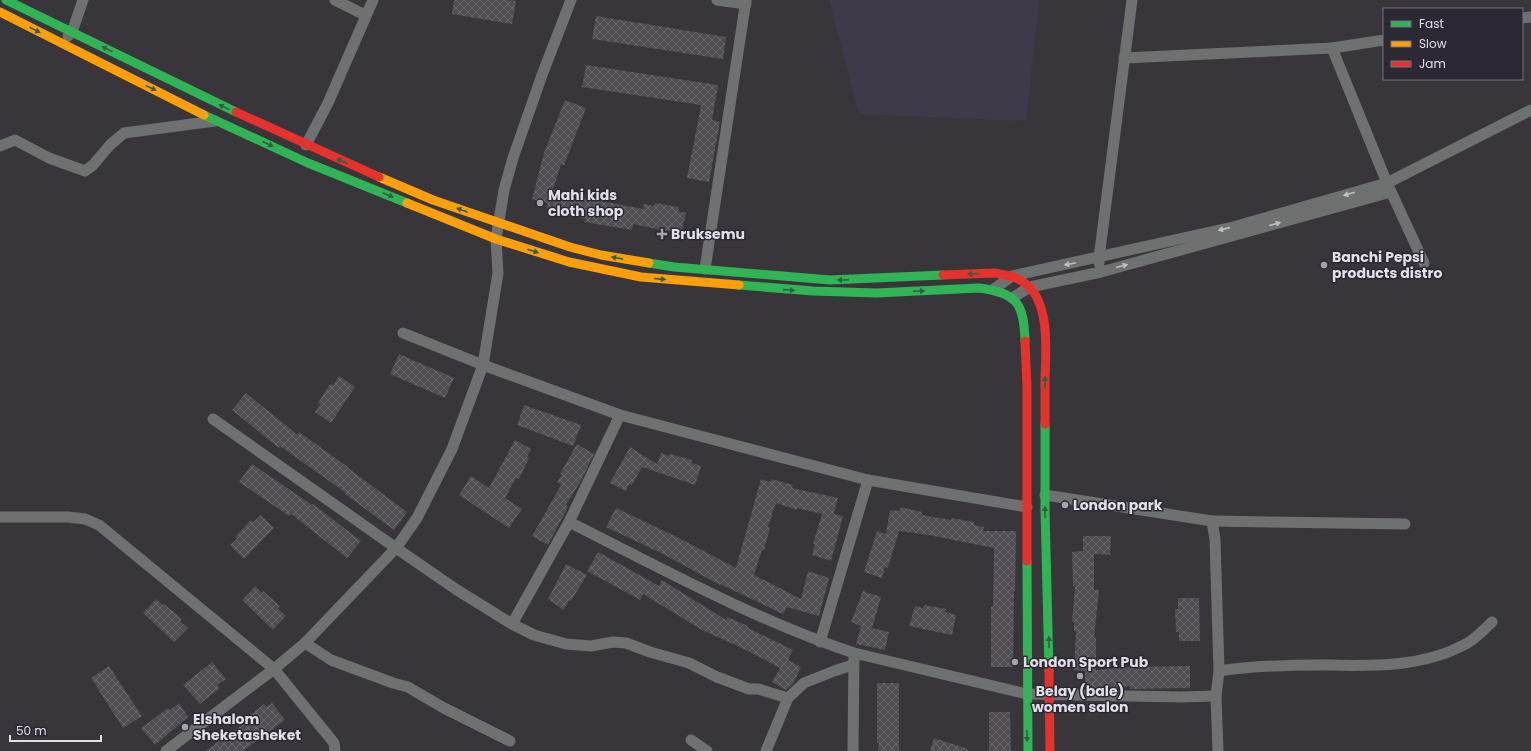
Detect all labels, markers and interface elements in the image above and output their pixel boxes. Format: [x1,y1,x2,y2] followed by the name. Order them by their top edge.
[1383,8,1523,80] legend
[1419,15,1444,32] text: Fast
[29,27,40,33] one-way arrow
[1419,35,1447,52] text: Slow
[101,46,113,52] one-way arrow
[1419,55,1446,72] text: Jam
[145,85,156,92] one-way arrow
[218,103,229,110] one-way arrow
[262,141,274,147] one-way arrow
[336,158,347,164] one-way arrow
[548,185,624,221] place label: Mahi kids cloth shop
[1343,191,1355,197] one-way arrow
[382,192,393,198] one-way arrow
[535,198,545,208] marker: Mahi kids cloth shop
[456,207,468,213] one-way arrow
[1269,221,1281,227] one-way arrow
[671,224,745,244] place label: Bruksemu
[1218,226,1230,232] one-way arrow
[656,228,668,240] marker: Bruksemu
[1332,247,1442,283] place label: Banchi Pepsi products distro
[528,248,540,254] one-way arrow
[610,255,623,261] one-way arrow
[1319,260,1329,270] marker: Banchi Pepsi products distro
[1064,261,1076,267] one-way arrow
[1117,263,1129,269] one-way arrow
[967,271,979,278] one-way arrow
[654,275,666,282] one-way arrow
[836,277,849,283] one-way arrow
[783,286,795,293] one-way arrow
[913,288,926,294] one-way arrow
[1042,375,1048,388] one-way arrow
[1073,495,1163,515] place label: London park
[1060,500,1070,510] marker: London park
[1042,506,1049,518] one-way arrow
[1046,635,1052,648] one-way arrow
[1023,652,1149,672] place label: London Sport Pub
[1010,657,1020,667] marker: London Sport Pub
[1075,671,1085,681] marker: Belay (bale) women salon
[1032,681,1128,717] place label: Belay (bale) women salon
[193,709,301,745] place label: Elshalom Sheketasheket
[10,717,101,743] scale bar
[16,722,47,739] text: 50 m
[180,722,190,732] marker: Elshalom Sheketasheket
[1024,730,1030,743] one-way arrow

